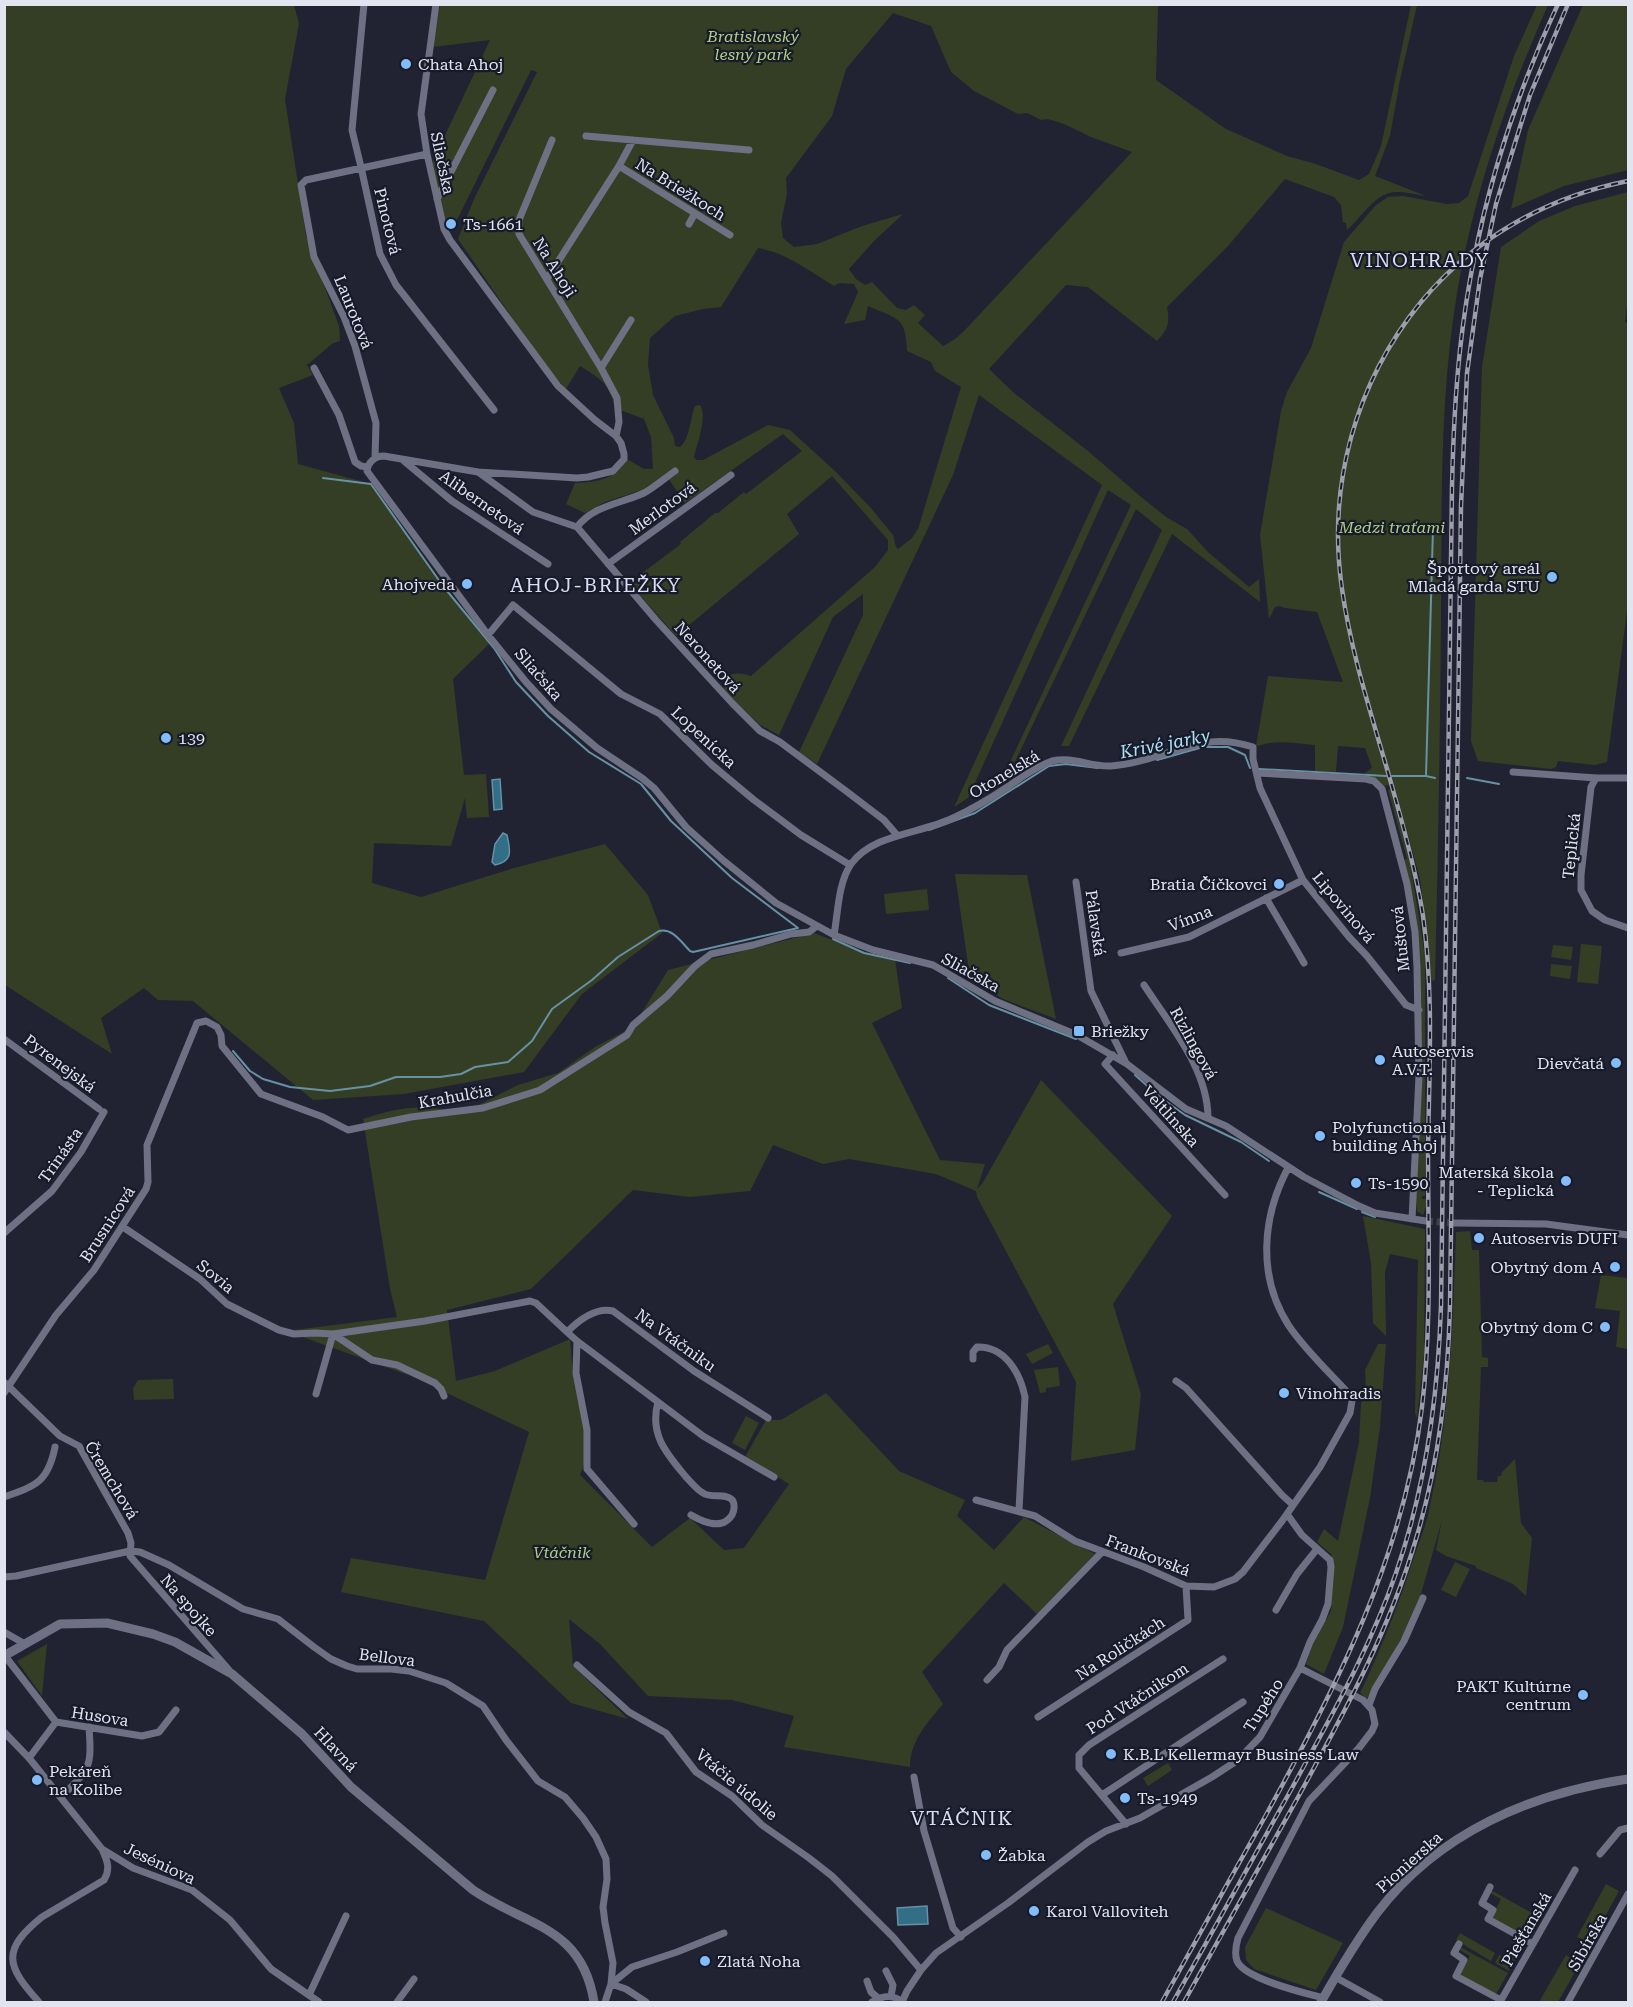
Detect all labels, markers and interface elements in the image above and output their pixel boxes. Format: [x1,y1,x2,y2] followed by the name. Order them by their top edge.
[706,27,800,64] park label: Bratislavský lesný park
[418,55,503,74] place label: Chata Ahoj
[399,57,413,71] marker: Chata Ahoj
[427,130,458,196] street label: Sliačska
[632,154,729,225] street label: Na Briežkoch
[370,186,405,257] street label: Pinotová
[463,215,524,234] place label: Ts-1661
[444,217,458,231] marker: Ts-1661
[529,234,580,301] street label: Na Ahoji
[1350,248,1490,272] district label: VINOHRADY
[330,273,377,352] street label: Laurotová
[436,466,528,539] street label: Alibernetová
[625,478,700,539] street label: Merlotová
[1338,518,1445,537] park label: Medzi traťami
[1408,559,1540,596] place label: Športový areál Mladá garda STU
[1545,570,1559,584] marker: Športový areál Mladá garda STU
[510,573,682,597] district label: AHOJ-BRIEŽKY
[382,575,455,594] place label: Ahojveda
[460,577,474,591] marker: Ahojveda
[671,618,745,697] street label: Neronetová
[511,644,567,705] street label: Sliačska
[667,703,740,772] street label: Lopenícka
[1117,724,1213,763] water label: Krivé jarky
[178,729,205,748] place label: 139
[159,731,173,745] marker: 139
[966,746,1043,803] street label: Otonelská
[1559,812,1584,880] street label: Teplická
[1308,868,1379,947] street label: Lipovinová
[1150,875,1267,894] place label: Bratia Číčkovci
[1272,877,1286,891] marker: Bratia Číčkovci
[1081,889,1110,958] street label: Pálavská
[1165,901,1215,936] street label: Vínna
[1388,905,1413,973] street label: Muštová
[938,949,1003,996] street label: Sliačska
[1166,1004,1221,1083] street label: Rizlingová
[1091,1022,1150,1041] place label: Briežky
[1072,1024,1086,1038] marker: Briežky
[20,1030,100,1097] street label: Pyrenejská
[1392,1042,1474,1079] place label: Autoservis A.V.T.
[1373,1053,1387,1067] marker: Autoservis A.V.T.
[1537,1054,1604,1073] place label: Dievčatá
[1609,1056,1623,1070] marker: Dievčatá
[417,1081,494,1112] street label: Krahulčia
[1138,1082,1203,1151] street label: Veltlínska
[1332,1118,1447,1155] place label: Polyfunctional building Ahoj
[34,1124,87,1187] street label: Trinásta
[1313,1129,1327,1143] marker: Polyfunctional building Ahoj
[1439,1163,1554,1200] place label: Materská škola - Teplická
[1368,1174,1429,1193] place label: Ts-1590
[1559,1174,1573,1188] marker: Materská škola - Teplická
[1349,1176,1363,1190] marker: Ts-1590
[76,1183,139,1266] street label: Brusnicová
[1491,1229,1618,1248] place label: Autoservis DUFI
[1472,1231,1486,1245] marker: Autoservis DUFI
[193,1256,239,1297] street label: Sovia
[1491,1258,1604,1277] place label: Obytný dom A
[1608,1260,1622,1274] marker: Obytný dom A
[632,1305,720,1376] street label: Na Vtáčniku
[1481,1318,1593,1337] place label: Obytný dom C
[1598,1320,1612,1334] marker: Obytný dom C
[1296,1384,1381,1403] place label: Vinohradis
[1277,1386,1291,1400] marker: Vinohradis
[81,1438,142,1523] street label: Čremchová
[1103,1531,1193,1580] street label: Frankovská
[533,1543,591,1562] park label: Vtáčnik
[156,1570,221,1641] street label: Na spojke
[1072,1613,1168,1684] street label: Na Roličkách
[358,1645,416,1670] street label: Bellova
[1083,1658,1192,1738] street label: Pod Vtáčnikom
[1240,1675,1287,1736] street label: Tupého
[1456,1677,1571,1714] place label: PAKT Kultúrne centrum
[1576,1688,1590,1702] marker: PAKT Kultúrne centrum
[70,1703,130,1730] street label: Husova
[310,1723,361,1776] street label: Hlavná
[692,1745,782,1824] street label: Vtáčie údolie
[1123,1745,1359,1764] place label: K.B.L Kellermayr Business Law
[1104,1747,1118,1761] marker: K.B.L Kellermayr Business Law
[49,1762,123,1799] place label: Pekáreň na Kolibe
[30,1773,44,1787] marker: Pekáreň na Kolibe
[1137,1789,1198,1808] place label: Ts-1949
[1118,1791,1132,1805] marker: Ts-1949
[910,1806,1014,1830] district label: VTÁČNIK
[1373,1828,1446,1897] street label: Pionierska
[121,1839,199,1888] street label: Jeséniova
[998,1846,1046,1865] place label: Žabka
[979,1848,993,1862] marker: Žabka
[1498,1888,1555,1970] street label: Piešťanská
[1046,1902,1169,1921] place label: Karol Valloviteh
[1027,1904,1041,1918] marker: Karol Valloviteh
[1564,1910,1611,1974] street label: Sibírska
[717,1952,801,1971] place label: Zlatá Noha
[698,1954,712,1968] marker: Zlatá Noha

